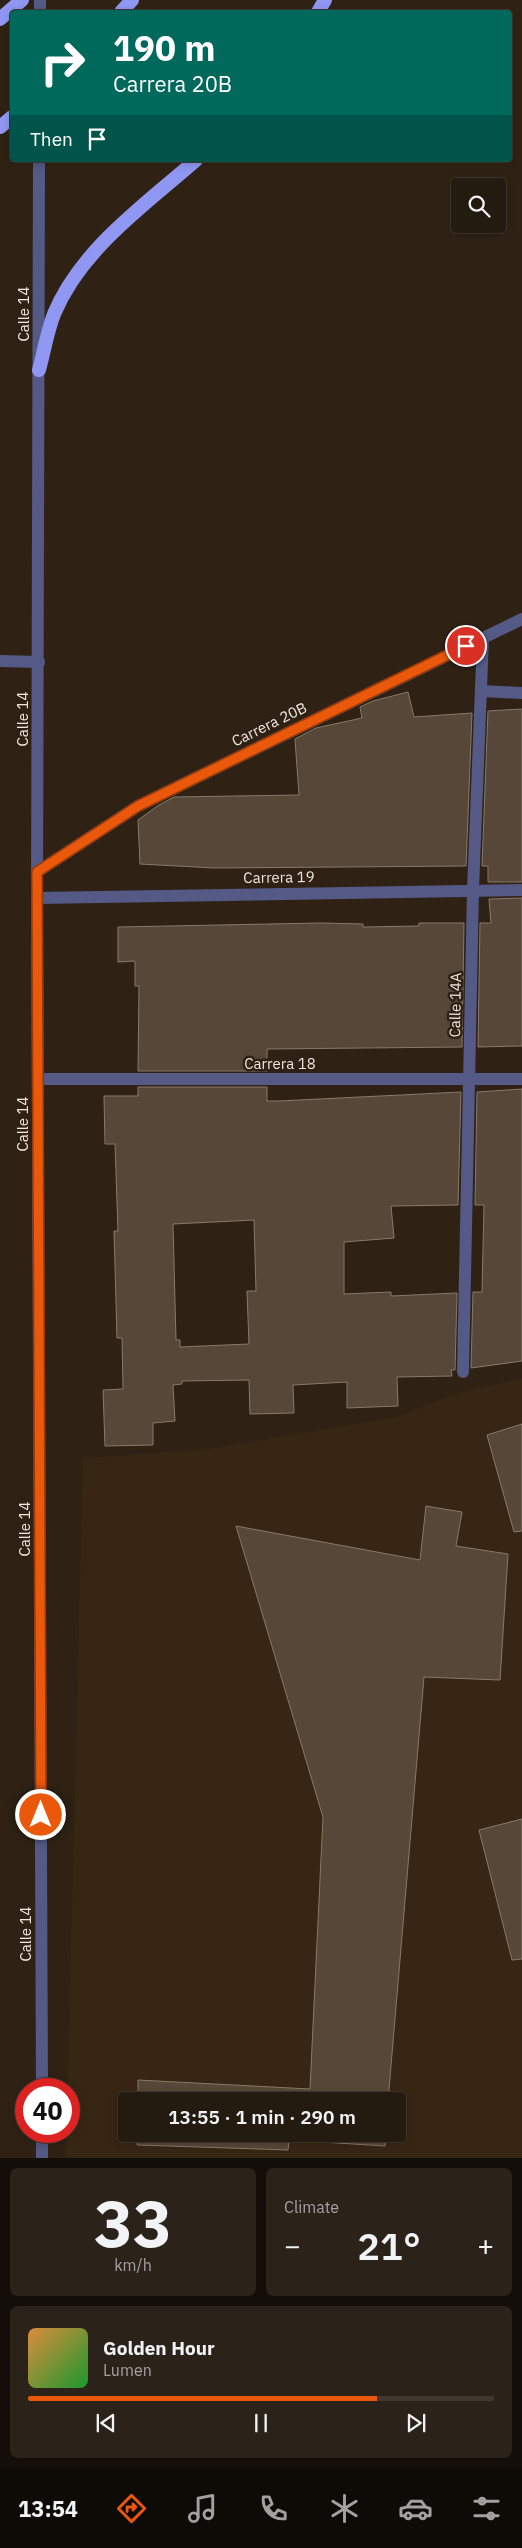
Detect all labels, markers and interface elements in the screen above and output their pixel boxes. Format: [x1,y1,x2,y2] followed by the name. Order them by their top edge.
[113,25,216,71] text: 190 m
[30,30,95,95] icon: right
[113,69,232,98] text: Carrera 20B
[83,125,111,153] icon: arrive
[30,127,73,151] text: Then
[451,178,506,233] map controls
[451,178,506,233] button: search
[14,286,33,342] street label: Calle 14
[445,625,487,667] pin
[452,632,480,660] icon: arrive
[13,691,32,747] street label: Calle 14
[228,698,310,750] street label: Carrera 20B
[243,867,315,887] street label: Carrera 19
[445,972,465,1038] street label: Calle 14A
[244,1054,316,1073] street label: Carrera 18
[13,1096,32,1152] street label: Calle 14
[15,1501,34,1557] street label: Calle 14
[14,1788,66,1840] position arrow
[16,1906,35,1962] street label: Calle 14
[15,2078,80,2143] speed limit sign: 40
[168,2105,356,2129] text: 13:55 · 1 min · 290 m
[94,2180,172,2265] text: 33
[284,2197,339,2217] text: Climate
[357,2221,421,2270] text: 21°
[284,2227,301,2264] text: −
[477,2227,494,2264] text: +
[114,2255,152,2275] text: km/h
[103,2336,215,2360] text: Golden Hour
[103,2360,152,2380] text: Lumen
[92,2409,120,2437] icon: previous
[247,2409,275,2437] icon: pause
[402,2409,430,2437] icon: next
[114,2491,149,2526] icon: directions
[185,2491,220,2526] icon: music
[256,2491,291,2526] icon: phone
[327,2491,362,2526] icon: climate
[398,2491,433,2526] icon: car
[469,2491,504,2526] icon: filters
[18,2494,78,2523] text: 13:54

